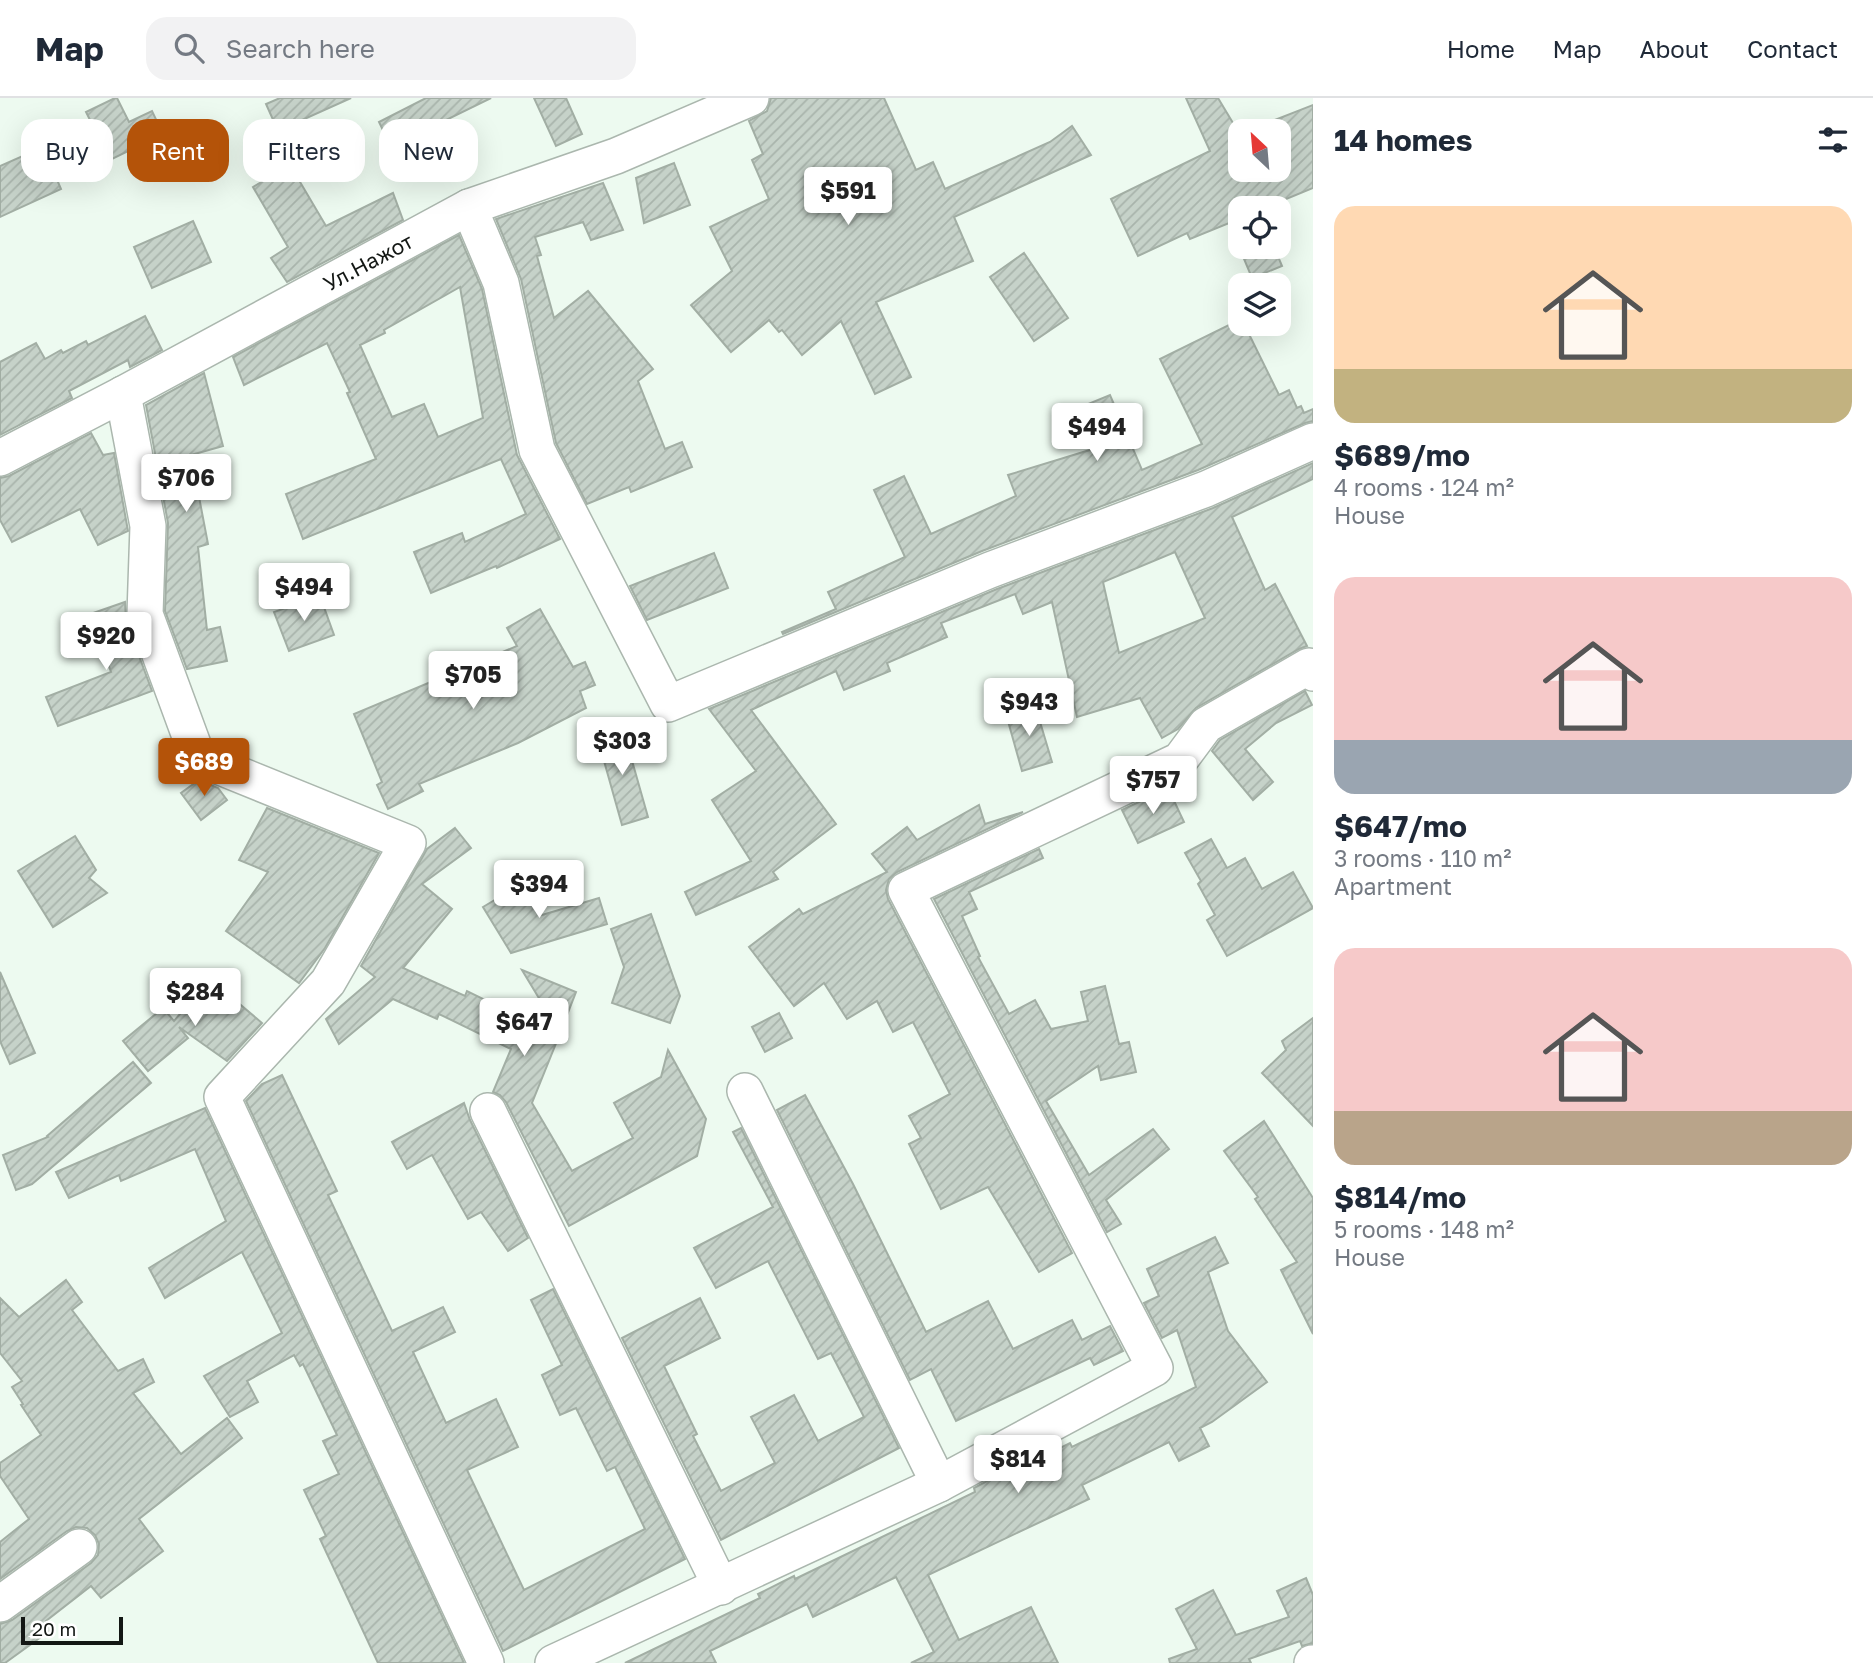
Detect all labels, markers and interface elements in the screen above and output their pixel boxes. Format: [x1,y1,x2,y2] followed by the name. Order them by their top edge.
[146,17,636,80] search box
[35,29,104,68] text: Map
[170,29,208,67] icon: search
[226,33,375,64] text: Search here
[1447,34,1515,63] text: Home
[1553,34,1602,63] text: Map
[1640,34,1709,63] text: About
[1747,34,1838,63] text: Contact
[21,119,113,182] chip: Buy
[127,119,229,182] chip: Rent
[243,119,365,182] chip: Filters
[379,119,478,182] chip: New
[1228,119,1292,182] north arrow
[1228,119,1291,336] map controls
[1814,121,1852,159] icon: filters
[1334,122,1473,158] text: 14 homes
[807,167,889,227] pin: $591
[820,176,876,204] text: $591
[1228,196,1291,259] button: locate
[319,228,417,296] street label: Ул.Нажот
[1530,252,1656,378] icon: home
[1228,273,1291,336] button: layers
[1056,404,1138,463] pin: $494
[1068,412,1126,440] text: $494
[1334,437,1470,473] text: $689/mo
[145,454,227,514] pin: $706
[157,463,215,491] text: $706
[1334,473,1514,501] text: 4 rooms · 124 m²
[1334,501,1405,529] text: House
[263,564,345,623] pin: $494
[275,572,333,600] text: $494
[65,612,147,672] pin: $920
[77,621,136,649] text: $920
[1530,623,1656,749] icon: home
[432,652,514,711] pin: $705
[445,660,501,688] text: $705
[988,678,1070,738] pin: $943
[1000,687,1058,715] text: $943
[581,718,663,777] pin: $303
[593,726,651,754] text: $303
[163,738,245,798] pin: $689
[174,747,234,775] text: $689
[1112,756,1194,816] pin: $757
[1126,765,1180,793] text: $757
[1334,808,1467,844] text: $647/mo
[1334,844,1511,872] text: 3 rooms · 110 m²
[498,860,580,920] pin: $394
[510,869,568,897] text: $394
[1334,872,1452,900] text: Apartment
[154,968,236,1028] pin: $284
[166,977,224,1005] text: $284
[1530,994,1656,1120] icon: home
[483,998,565,1058] pin: $647
[496,1007,552,1035] text: $647
[1334,1179,1466,1215] text: $814/mo
[1334,1215,1514,1243] text: 5 rooms · 148 m²
[1334,1243,1405,1271] text: House
[977,1436,1059,1495] pin: $814
[990,1444,1046,1472] text: $814
[21,1614,122,1646] scale bar
[32,1617,76,1640] text: 20 m

